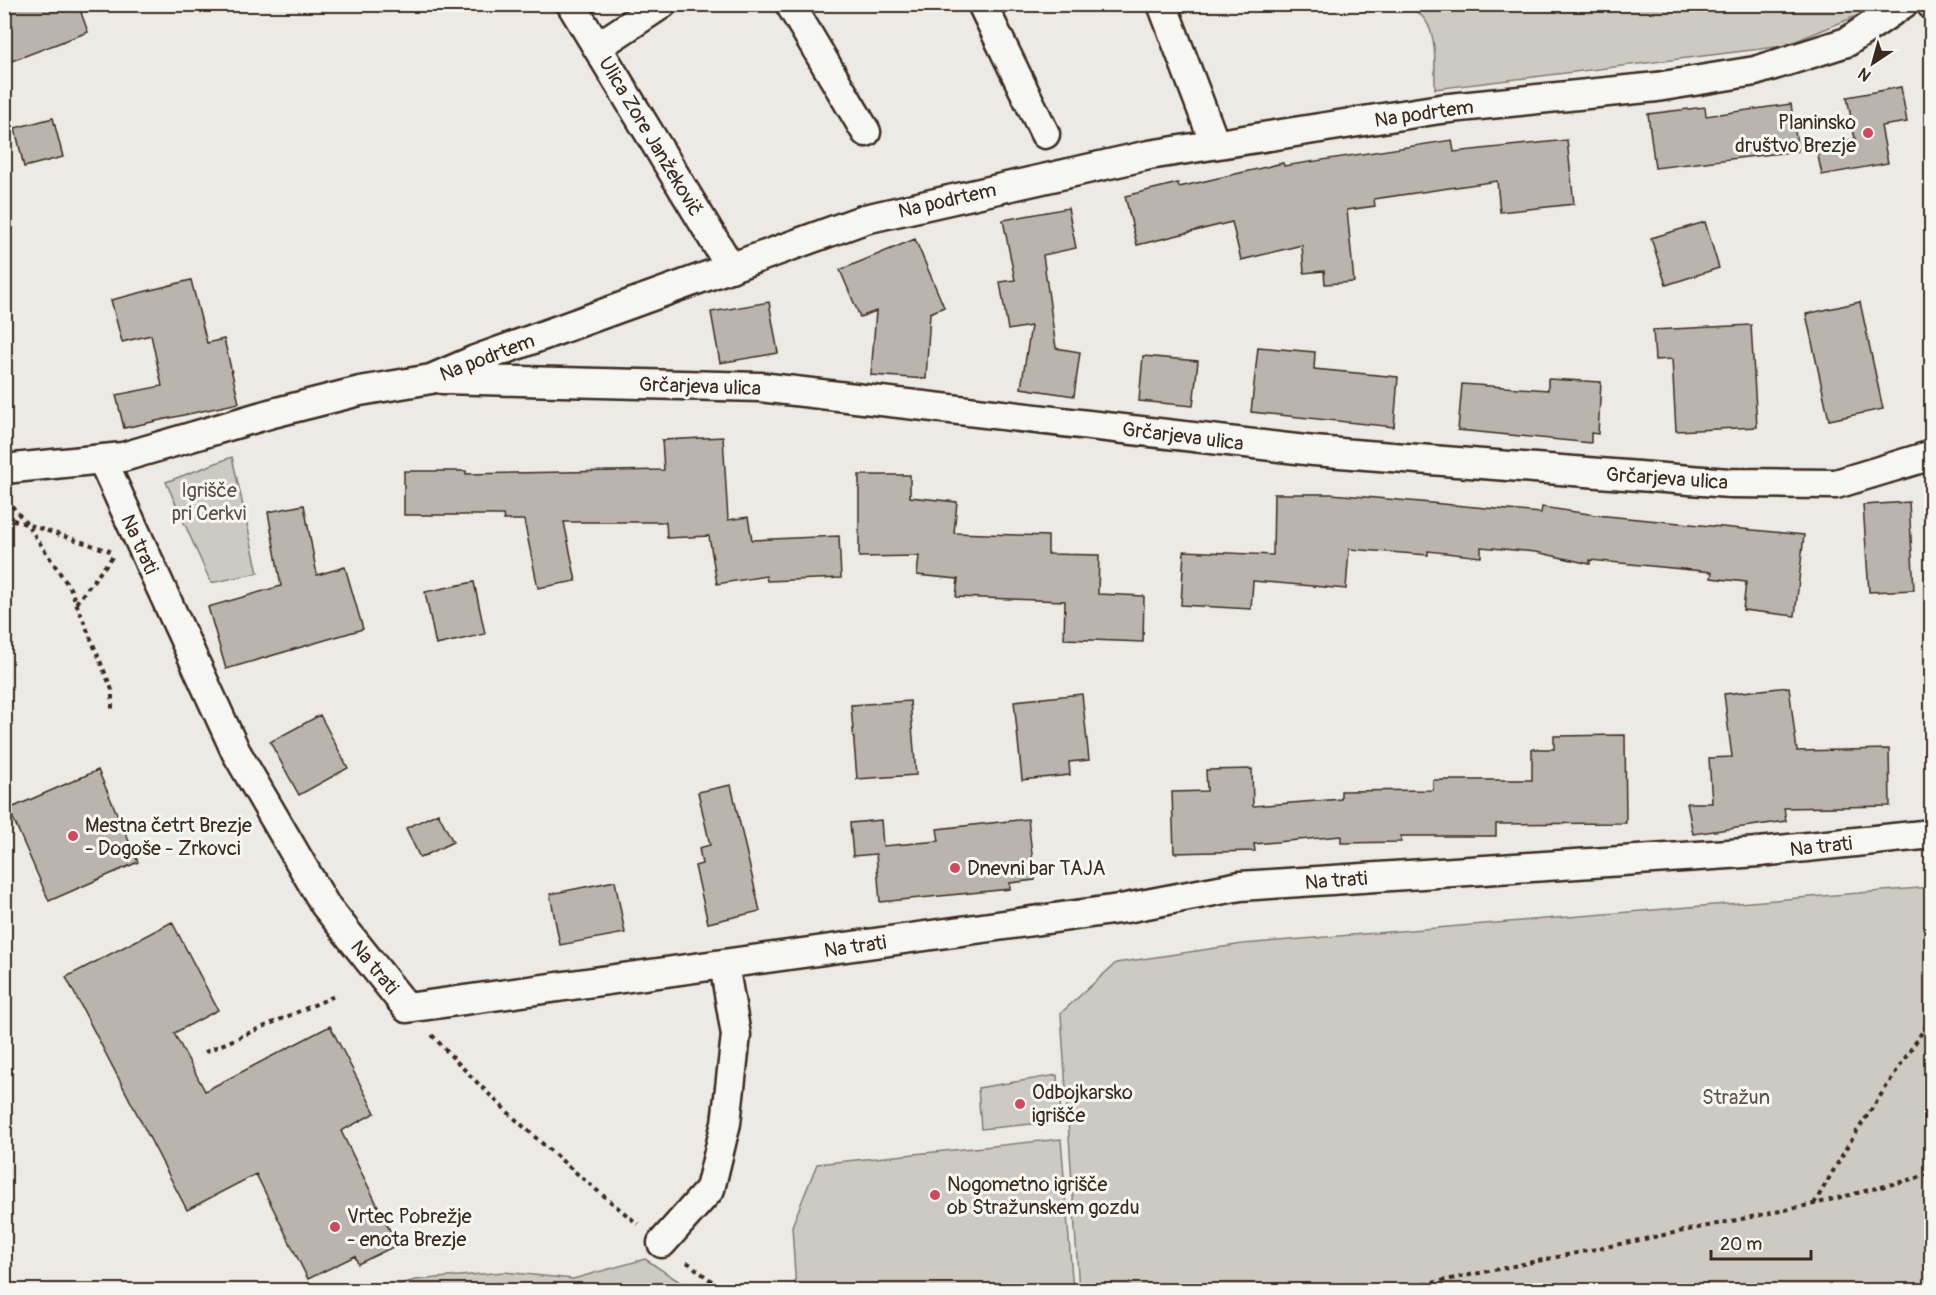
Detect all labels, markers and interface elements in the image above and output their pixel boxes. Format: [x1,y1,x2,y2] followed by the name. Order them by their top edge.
[1843,33,1903,93] north arrow
[593,52,708,221] street label: Ulica Zore Janžekovič
[1854,63,1875,86] text: N
[1373,94,1475,133] street label: Na podrtem
[1735,110,1856,158] place label: Planinsko društvo Brezje
[1861,126,1875,140] marker: Planinsko društvo Brezje
[896,177,999,224] street label: Na podrtem
[436,328,538,387] street label: Na podrtem
[639,372,761,401] street label: Grčarjeva ulica
[1121,417,1245,456] street label: Grčarjeva ulica
[1605,462,1729,495] street label: Grčarjeva ulica
[172,478,246,526] park label: Igrišče pri Cerkvi
[115,510,164,578] street label: Na trati
[85,813,252,861] place label: Mestna četrt Brezje - Dogoše - Zrkovci
[66,829,80,843] marker: Mestna četrt Brezje - Dogoše - Zrkovci
[1789,831,1854,862] street label: Na trati
[967,856,1106,881] place label: Dnevni bar TAJA
[948,861,962,875] marker: Dnevni bar TAJA
[1304,866,1368,895] street label: Na trati
[822,930,888,963] street label: Na trati
[345,935,404,1000] street label: Na trati
[1032,1080,1133,1128] place label: Odbojkarsko igrišče
[1702,1085,1770,1110] park label: Stražun
[1013,1097,1027,1111] marker: Odbojkarsko igrišče
[947,1172,1140,1220] place label: Nogometno igrišče ob Stražunskem gozdu
[928,1188,942,1202] marker: Nogometno igrišče ob Stražunskem gozdu
[347,1204,472,1252] place label: Vrtec Pobrežje - enota Brezje
[328,1220,342,1234] marker: Vrtec Pobrežje - enota Brezje
[1711,1223,1812,1261] scale bar
[1720,1233,1762,1256] text: 20 m

